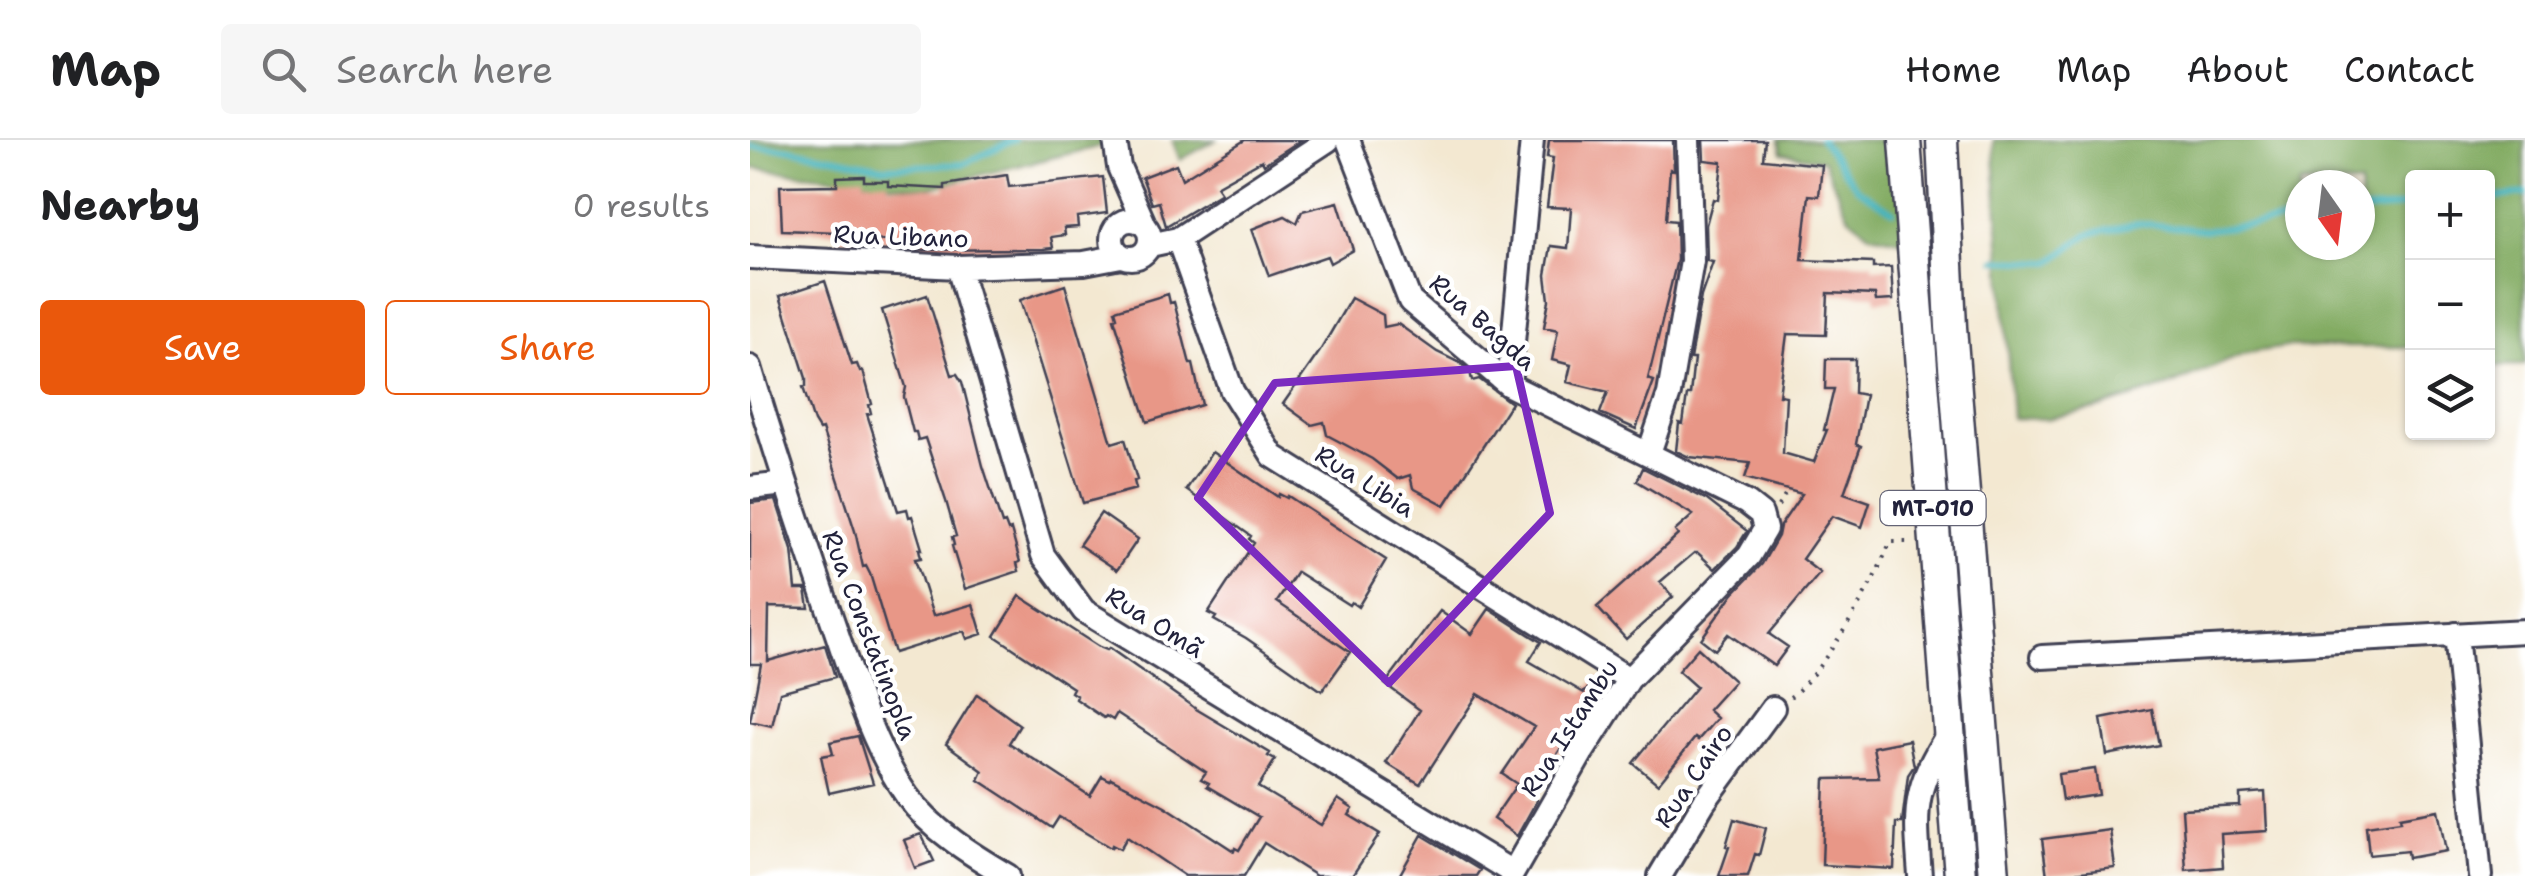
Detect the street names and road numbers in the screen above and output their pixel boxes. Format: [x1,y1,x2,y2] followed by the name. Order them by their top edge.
[833,217,969,255] street label: Rua Libano
[1422,266,1544,378] street label: Rua Bagda
[1309,437,1422,525] street label: Rua Libia
[1880,491,1986,525] road number: MT-010
[814,525,926,745] street label: Rua Constatinopla
[1099,578,1211,666] street label: Rua Omã
[1512,653,1626,803] street label: Rua Istambu
[1646,718,1740,834] street label: Rua Cairo

